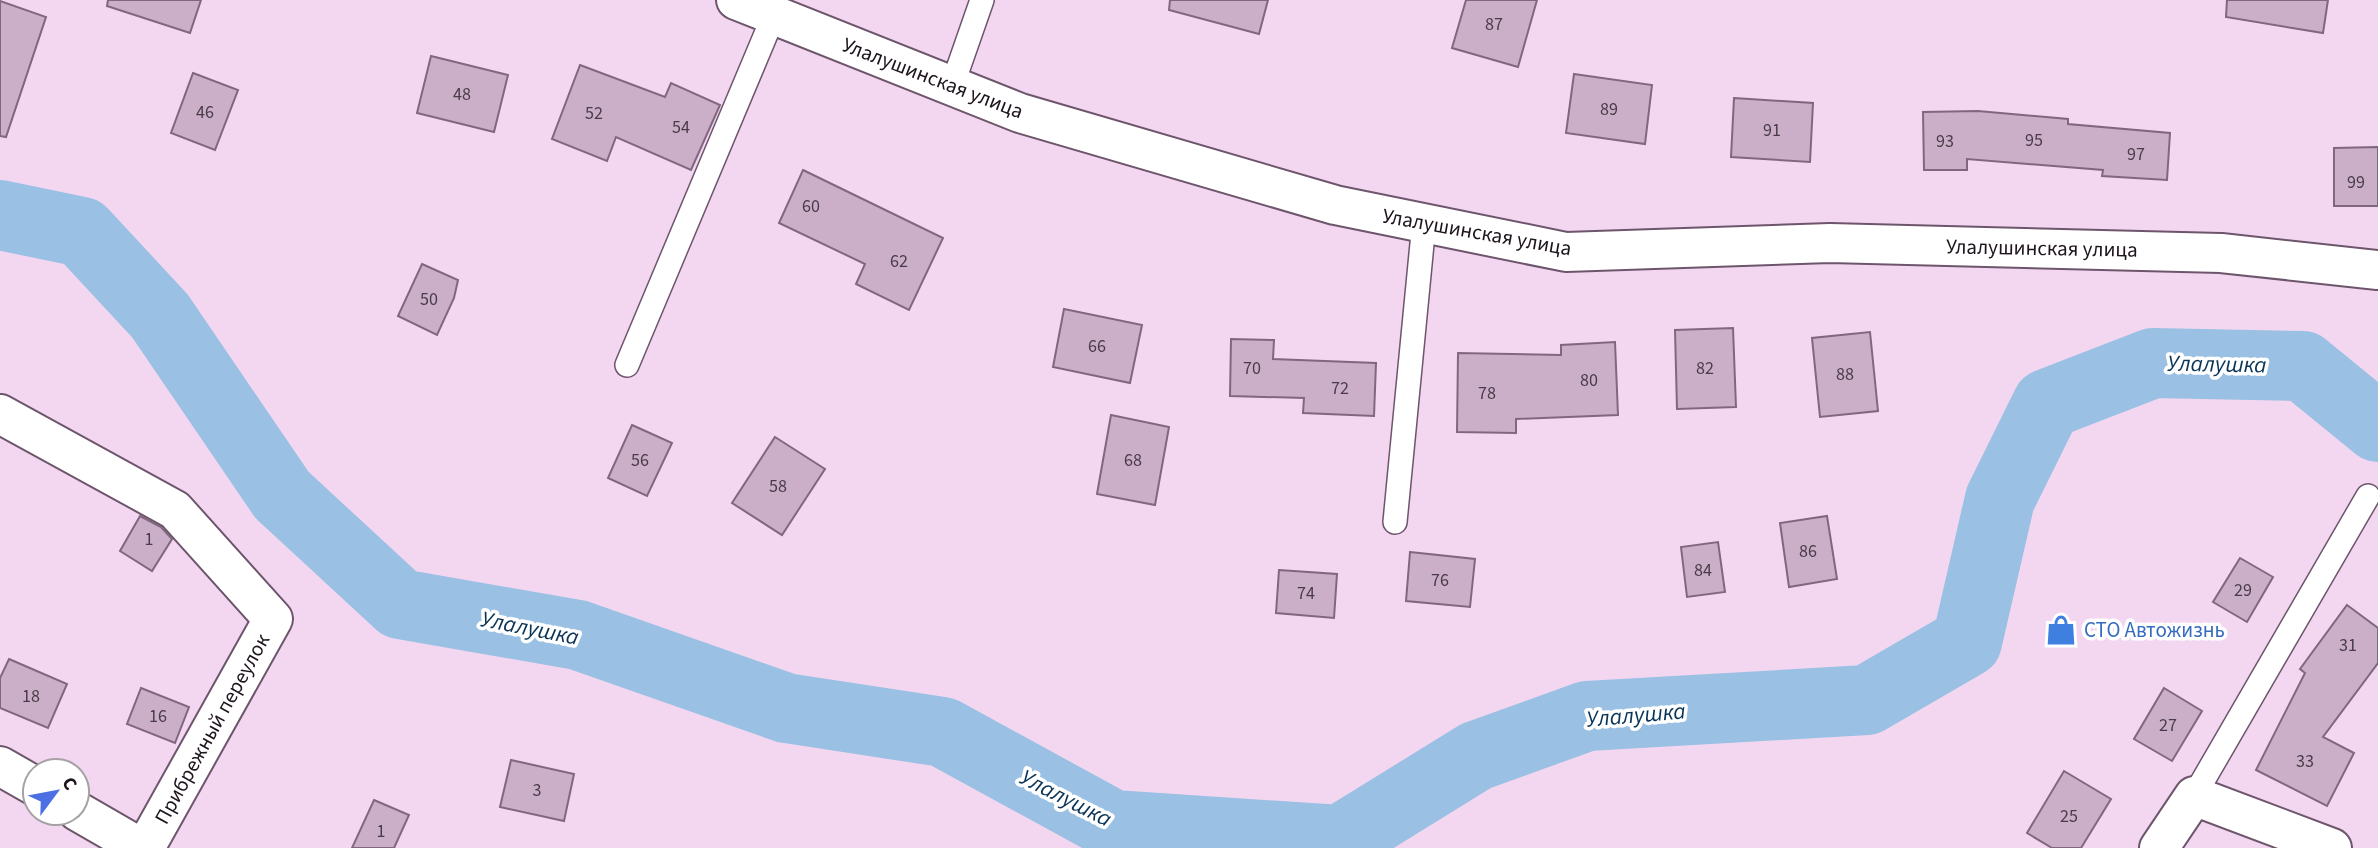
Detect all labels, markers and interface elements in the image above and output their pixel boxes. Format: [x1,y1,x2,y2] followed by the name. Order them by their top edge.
[1485,12,1503,37] house number: 87
[838,30,1028,126] street label: Улалушинская улица
[453,82,471,107] house number: 48
[1600,97,1618,122] house number: 89
[196,100,214,125] house number: 46
[585,101,603,126] house number: 52
[672,115,690,140] house number: 54
[1763,118,1781,143] house number: 91
[2025,128,2043,153] house number: 95
[1936,129,1954,154] house number: 93
[2127,142,2145,167] house number: 97
[2347,170,2365,195] house number: 99
[802,194,820,219] house number: 60
[1380,201,1574,263] street label: Улалушинская улица
[1946,231,2138,265] street label: Улалушинская улица
[890,249,908,274] house number: 62
[420,287,438,312] house number: 50
[1088,334,1106,359] house number: 66
[2167,347,2267,381] water label: Улалушка
[1243,356,1261,381] house number: 70
[1696,356,1714,381] house number: 82
[1836,362,1854,387] house number: 88
[1580,368,1598,393] house number: 80
[1331,376,1349,401] house number: 72
[1478,381,1496,406] house number: 78
[631,448,649,473] house number: 56
[1124,448,1142,473] house number: 68
[769,474,787,499] house number: 58
[145,527,153,552] house number: 1
[1799,539,1817,564] house number: 86
[1694,558,1712,583] house number: 84
[1431,568,1449,593] house number: 76
[2234,578,2252,603] house number: 29
[1297,581,1315,606] house number: 74
[478,602,582,654] water label: Улалушка
[2044,613,2078,647] shop icon: СТО Автожизнь
[2084,615,2225,645] place label: СТО Автожизнь
[147,628,277,830] street label: Прибрежный переулок
[2339,633,2357,658] house number: 31
[22,684,40,709] house number: 18
[1585,694,1687,736] water label: Улалушка
[149,704,167,729] house number: 16
[2159,713,2177,738] house number: 27
[2296,749,2314,774] house number: 33
[21,757,91,827] north arrow
[1014,761,1118,835] water label: Улалушка
[55,772,84,796] text: С
[533,778,542,803] house number: 3
[2060,804,2078,829] house number: 25
[377,819,385,844] house number: 1

